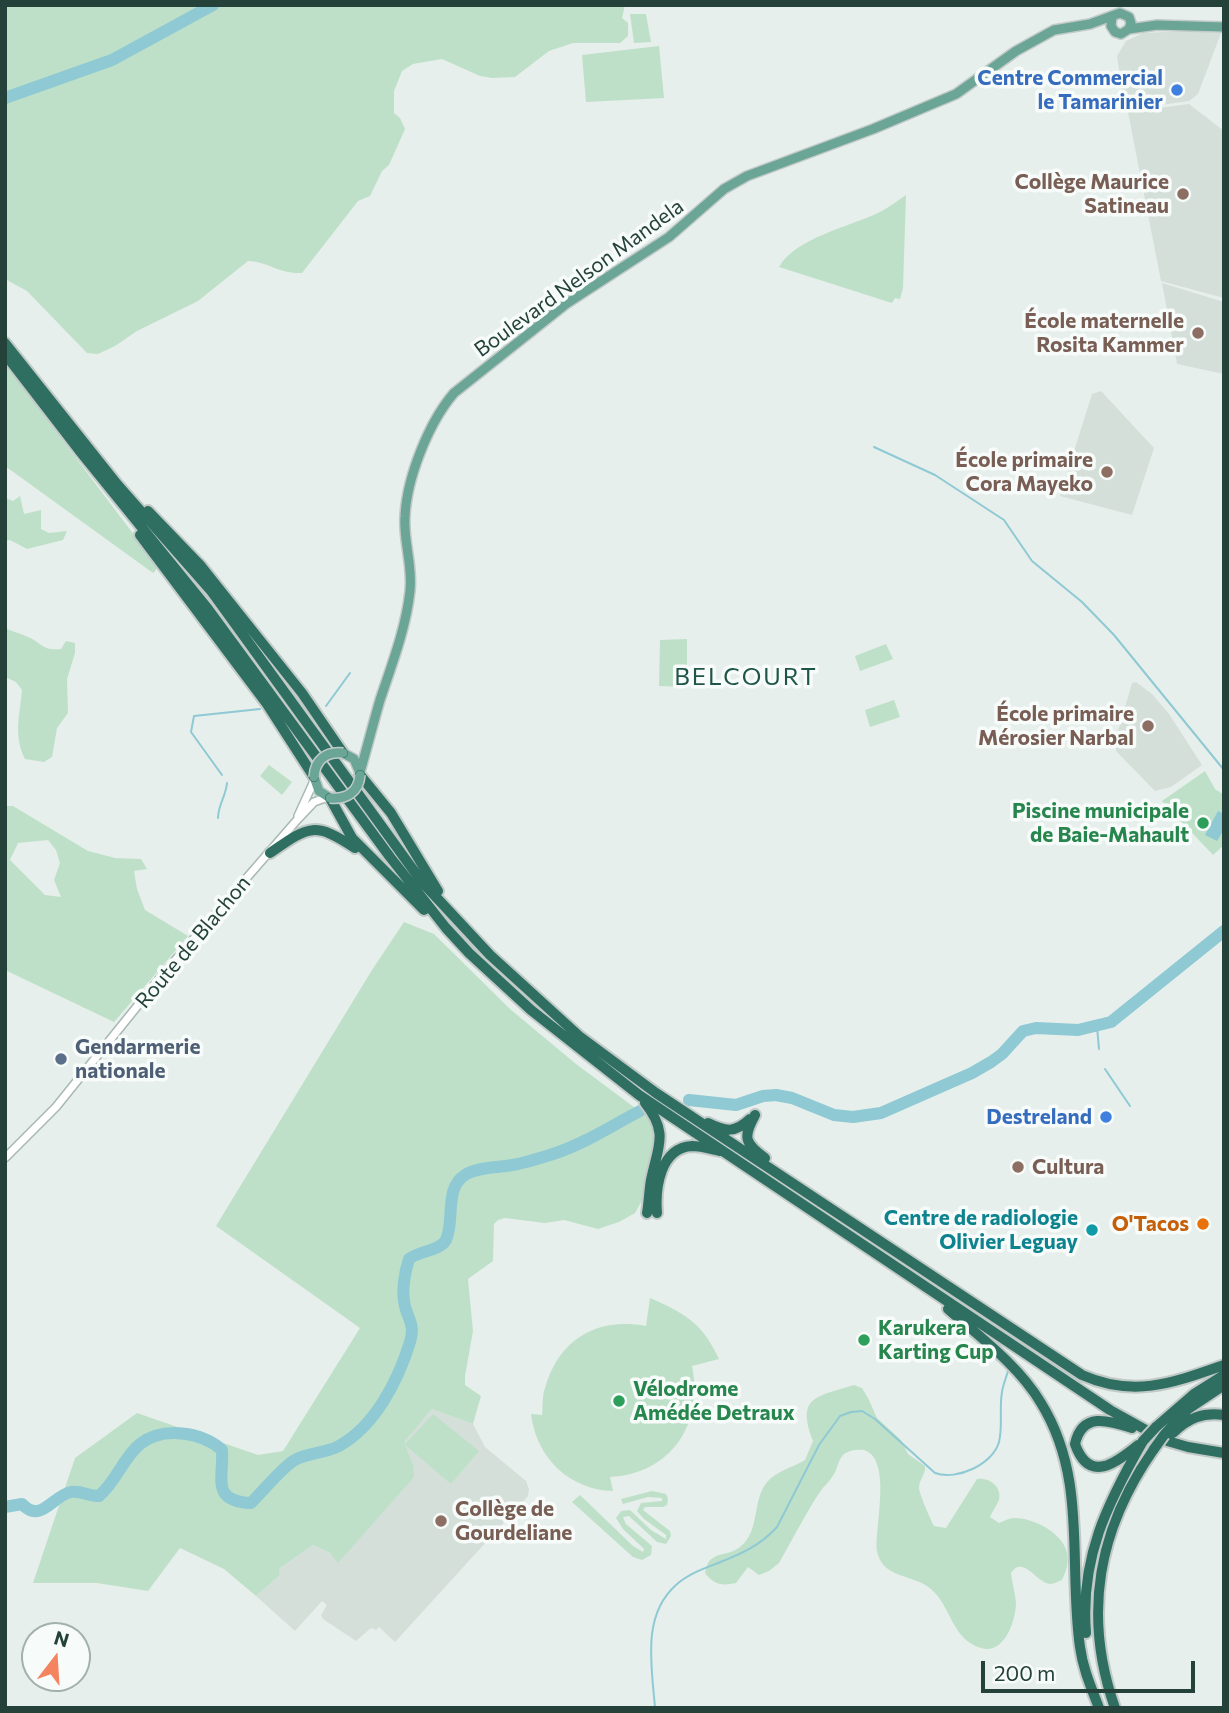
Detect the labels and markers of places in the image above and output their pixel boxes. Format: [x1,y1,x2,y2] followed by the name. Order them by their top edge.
[977,65,1163,115] place label: Centre Commercial le Tamarinier
[1169,82,1185,98] marker: Centre Commercial le Tamarinier
[1014,169,1169,219] place label: Collège Maurice Satineau
[1175,186,1191,202] marker: Collège Maurice Satineau
[1024,308,1184,358] place label: École maternelle Rosita Kammer
[1190,325,1206,341] marker: École maternelle Rosita Kammer
[955,447,1093,497] place label: École primaire Cora Mayeko
[1099,464,1115,480] marker: École primaire Cora Mayeko
[978,701,1134,751] place label: École primaire Mérosier Narbal
[1140,718,1156,734] marker: École primaire Mérosier Narbal
[1012,798,1189,848] place label: Piscine municipale de Baie-Mahault
[1195,815,1211,831] marker: Piscine municipale de Baie-Mahault
[75,1034,200,1084] place label: Gendarmerie nationale
[53,1051,69,1067] marker: Gendarmerie nationale
[986,1104,1092,1130] place label: Destreland
[1098,1109,1114,1125] marker: Destreland
[1032,1154,1104,1180] place label: Cultura
[1010,1159,1026,1175] marker: Cultura
[884,1205,1078,1255] place label: Centre de radiologie Olivier Leguay
[1112,1211,1189,1237] place label: O'Tacos
[1195,1216,1211,1232] marker: O'Tacos
[1084,1222,1100,1238] marker: Centre de radiologie Olivier Leguay
[878,1315,994,1365] place label: Karukera Karting Cup
[856,1332,872,1348] marker: Karukera Karting Cup
[633,1376,795,1426] place label: Vélodrome Amédée Detraux
[611,1393,627,1409] marker: Vélodrome Amédée Detraux
[455,1496,572,1546] place label: Collège de Gourdeliane
[433,1513,449,1529] marker: Collège de Gourdeliane

